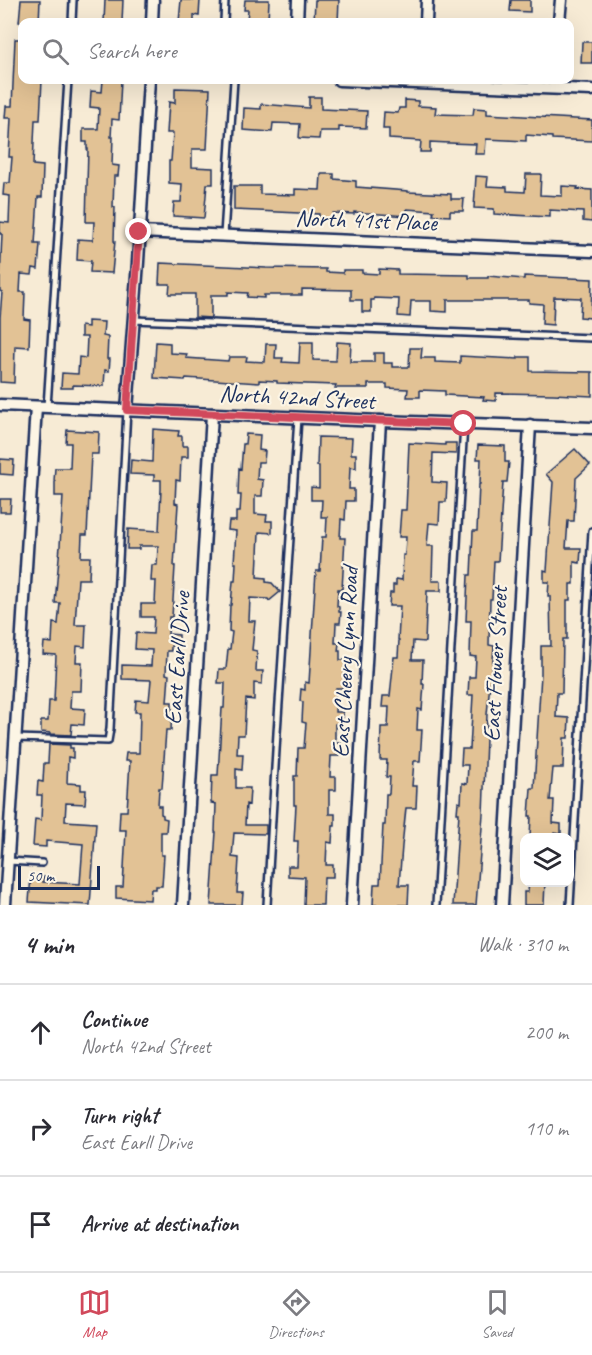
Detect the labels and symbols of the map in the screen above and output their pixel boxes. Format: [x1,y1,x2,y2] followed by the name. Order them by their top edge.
[295,203,440,238] street label: North 41st Place
[125,218,151,244] route end
[219,378,378,416] street label: North 42nd Street
[450,410,476,436] route start
[325,562,365,758] street label: East Cheery Lynn Road
[476,584,514,742] street label: East Flower Street
[157,588,197,725] street label: East Earll Drive
[18,863,100,890] scale bar

